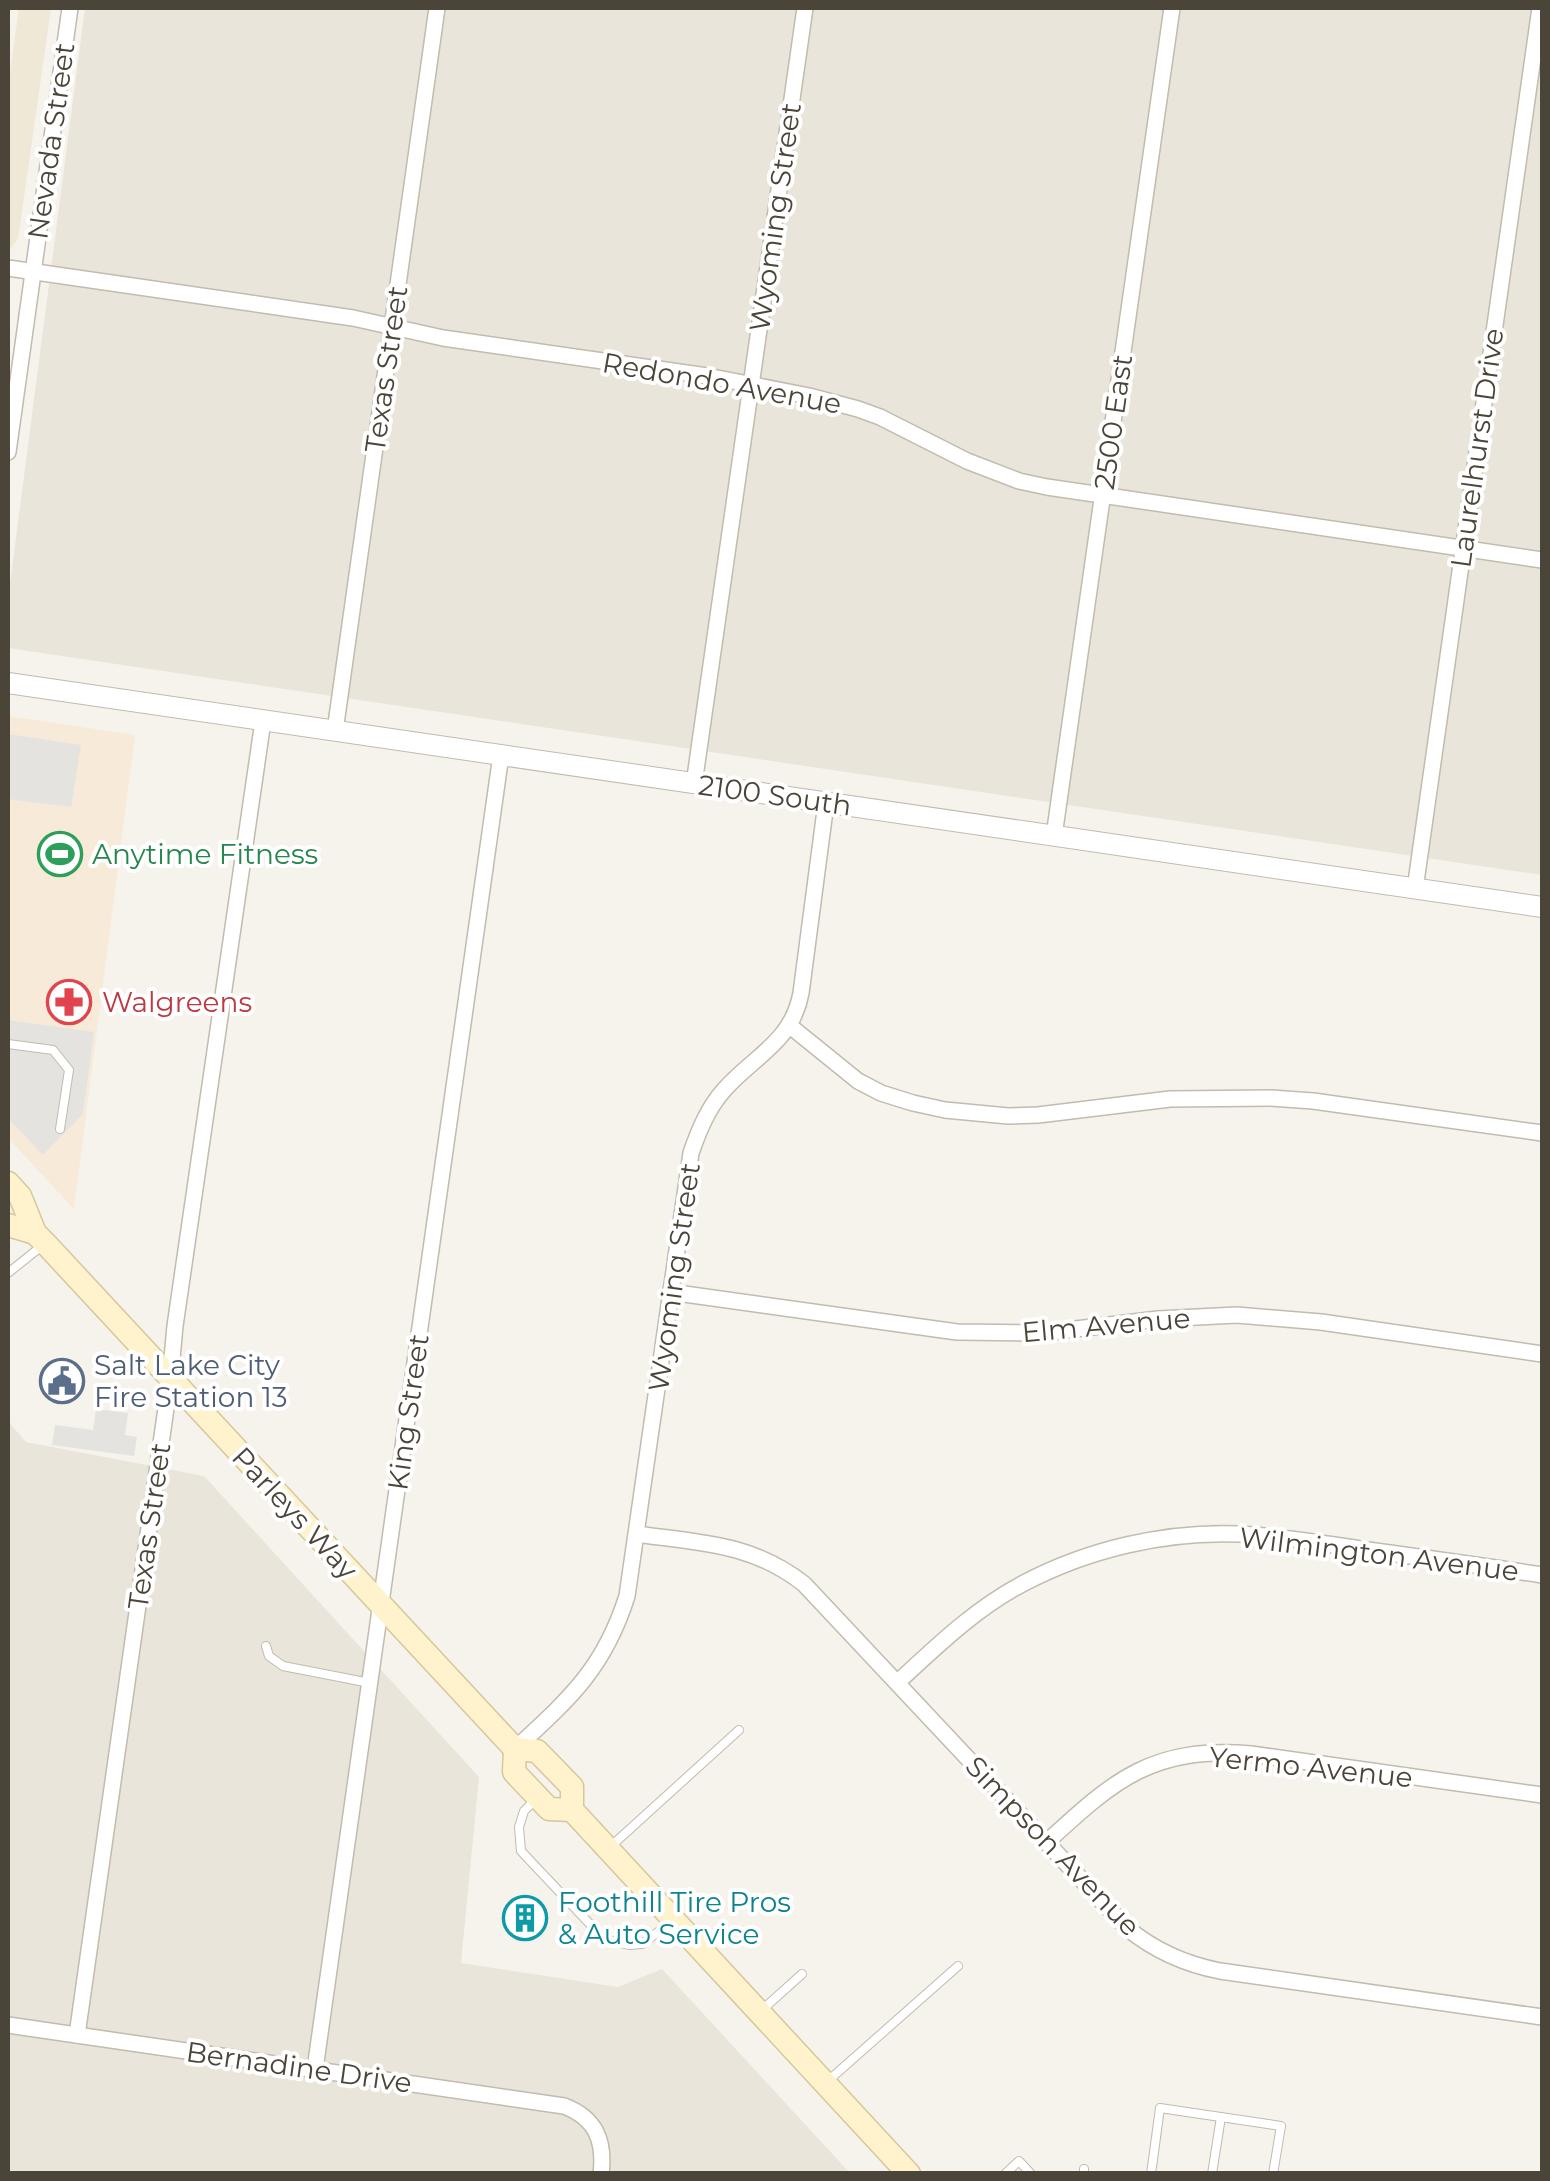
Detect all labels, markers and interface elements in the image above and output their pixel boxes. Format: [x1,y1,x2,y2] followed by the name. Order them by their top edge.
[20,41,82,241] street label: Nevada Street
[742,100,808,334] street label: Wyoming Street
[357,284,415,454] street label: Texas Street
[1443,326,1511,570] street label: Laurelhurst Drive
[600,345,844,421] street label: Redondo Avenue
[1087,352,1139,492] street label: 2500 East
[696,767,854,823] street label: 2100 South
[37,831,83,877] sports icon: Anytime Fitness
[92,837,318,871] place label: Anytime Fitness
[46,979,92,1025] pharmacy icon: Walgreens
[102,985,252,1019] place label: Walgreens
[641,1160,707,1394] street label: Wyoming Street
[1020,1301,1192,1349] street label: Elm Avenue
[380,1332,436,1492] street label: King Street
[94,1348,288,1414] place label: Salt Lake City Fire Station 13
[39,1358,85,1404] public building icon: Salt Lake City Fire Station 13
[225,1440,365,1587] street label: Parleys Way
[120,1441,178,1611] street label: Texas Street
[1237,1520,1521,1588] street label: Wilmington Avenue
[1208,1739,1414,1795] street label: Yermo Avenue
[959,1749,1147,1943] street label: Simpson Avenue
[558,1885,791,1951] place label: Foothill Tire Pros & Auto Service
[502,1895,548,1941] building icon: Foothill Tire Pros & Auto Service
[184,2034,414,2100] street label: Bernadine Drive

